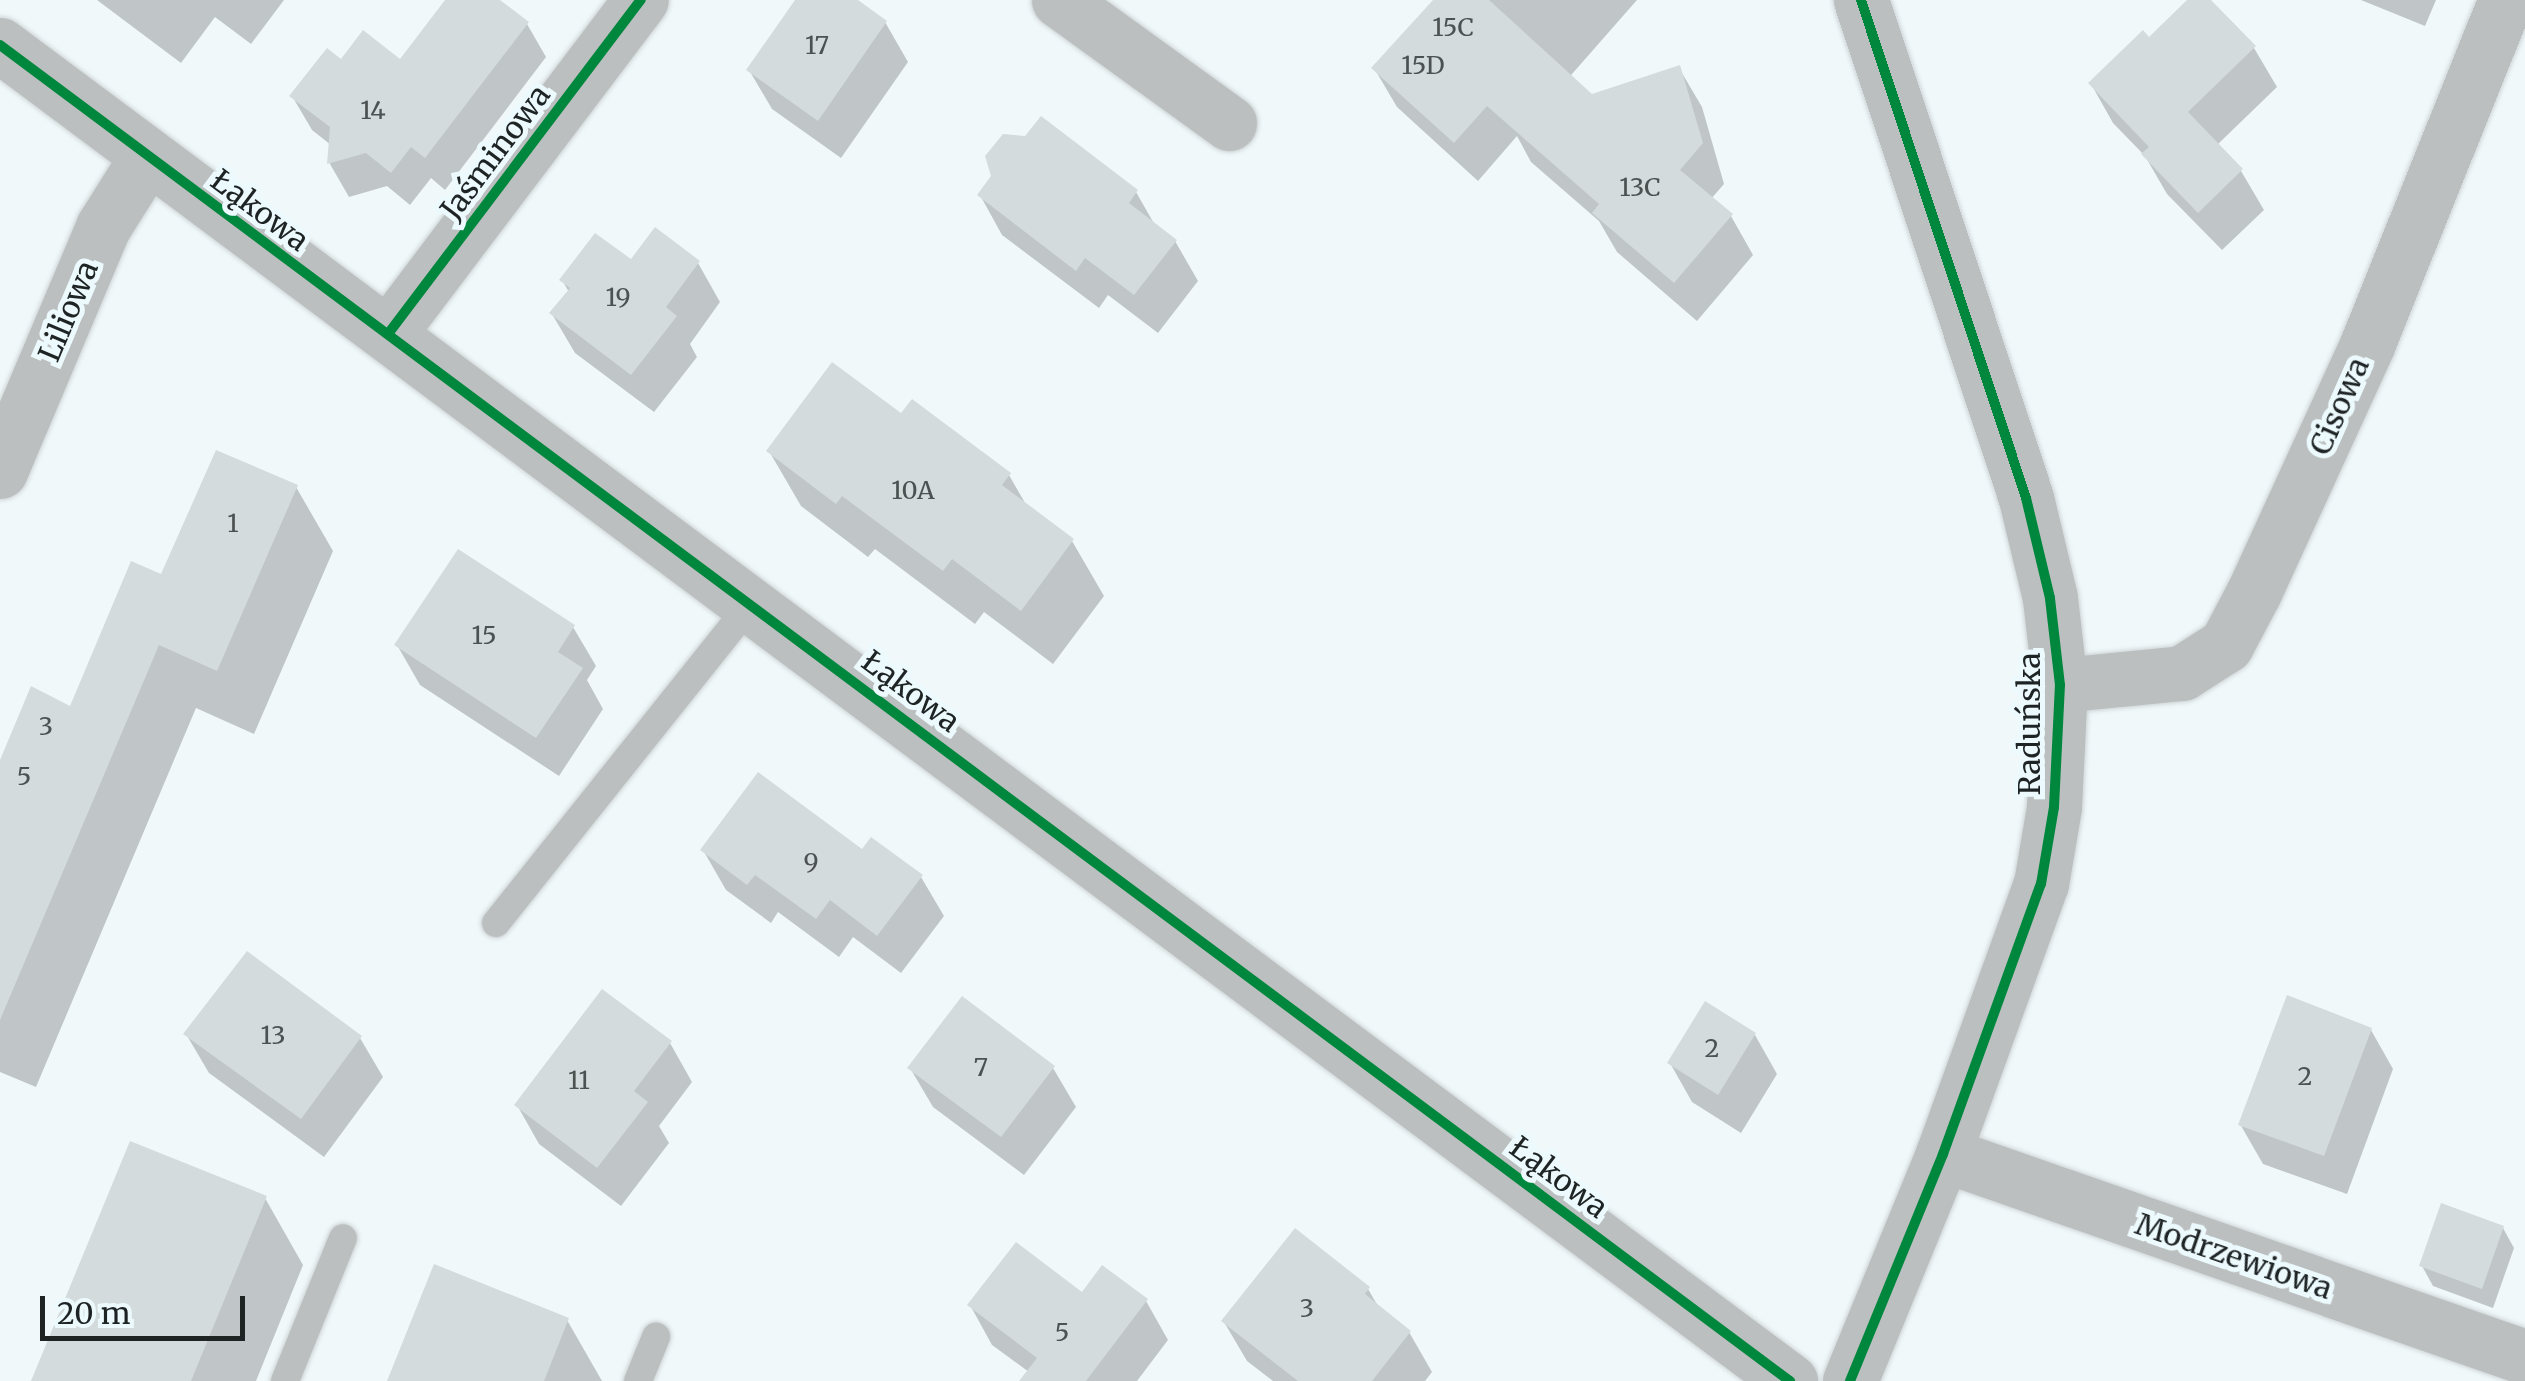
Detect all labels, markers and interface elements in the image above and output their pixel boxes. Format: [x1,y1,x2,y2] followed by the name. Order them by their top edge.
[1432,12,1474,42] house number: 15C
[805,30,829,60] house number: 17
[1401,50,1445,80] house number: 15D
[433,78,557,226] street label: Jaśminowa
[360,95,386,125] house number: 14
[204,162,316,258] street label: Łąkowa
[1619,172,1661,202] house number: 13C
[31,255,105,367] street label: Liliowa
[605,282,631,312] house number: 19
[2302,352,2376,460] street label: Cisowa
[891,475,935,505] house number: 10A
[227,508,239,538] house number: 1
[471,620,497,650] house number: 15
[855,643,967,739] street label: Łąkowa
[2011,652,2047,796] street label: Raduńska
[39,711,53,741] house number: 3
[17,761,31,791] house number: 5
[803,847,819,877] house number: 9
[261,1020,285,1050] house number: 13
[1705,1033,1719,1063] house number: 2
[974,1052,988,1082] house number: 7
[2298,1061,2312,1091] house number: 2
[568,1065,590,1095] house number: 11
[1503,1129,1615,1225] street label: Łąkowa
[2131,1206,2337,1306] street label: Modrzewiowa
[45,1276,250,1338] scale bar
[1300,1293,1314,1323] house number: 3
[57,1294,130,1332] text: 20 m
[1055,1317,1069,1347] house number: 5

